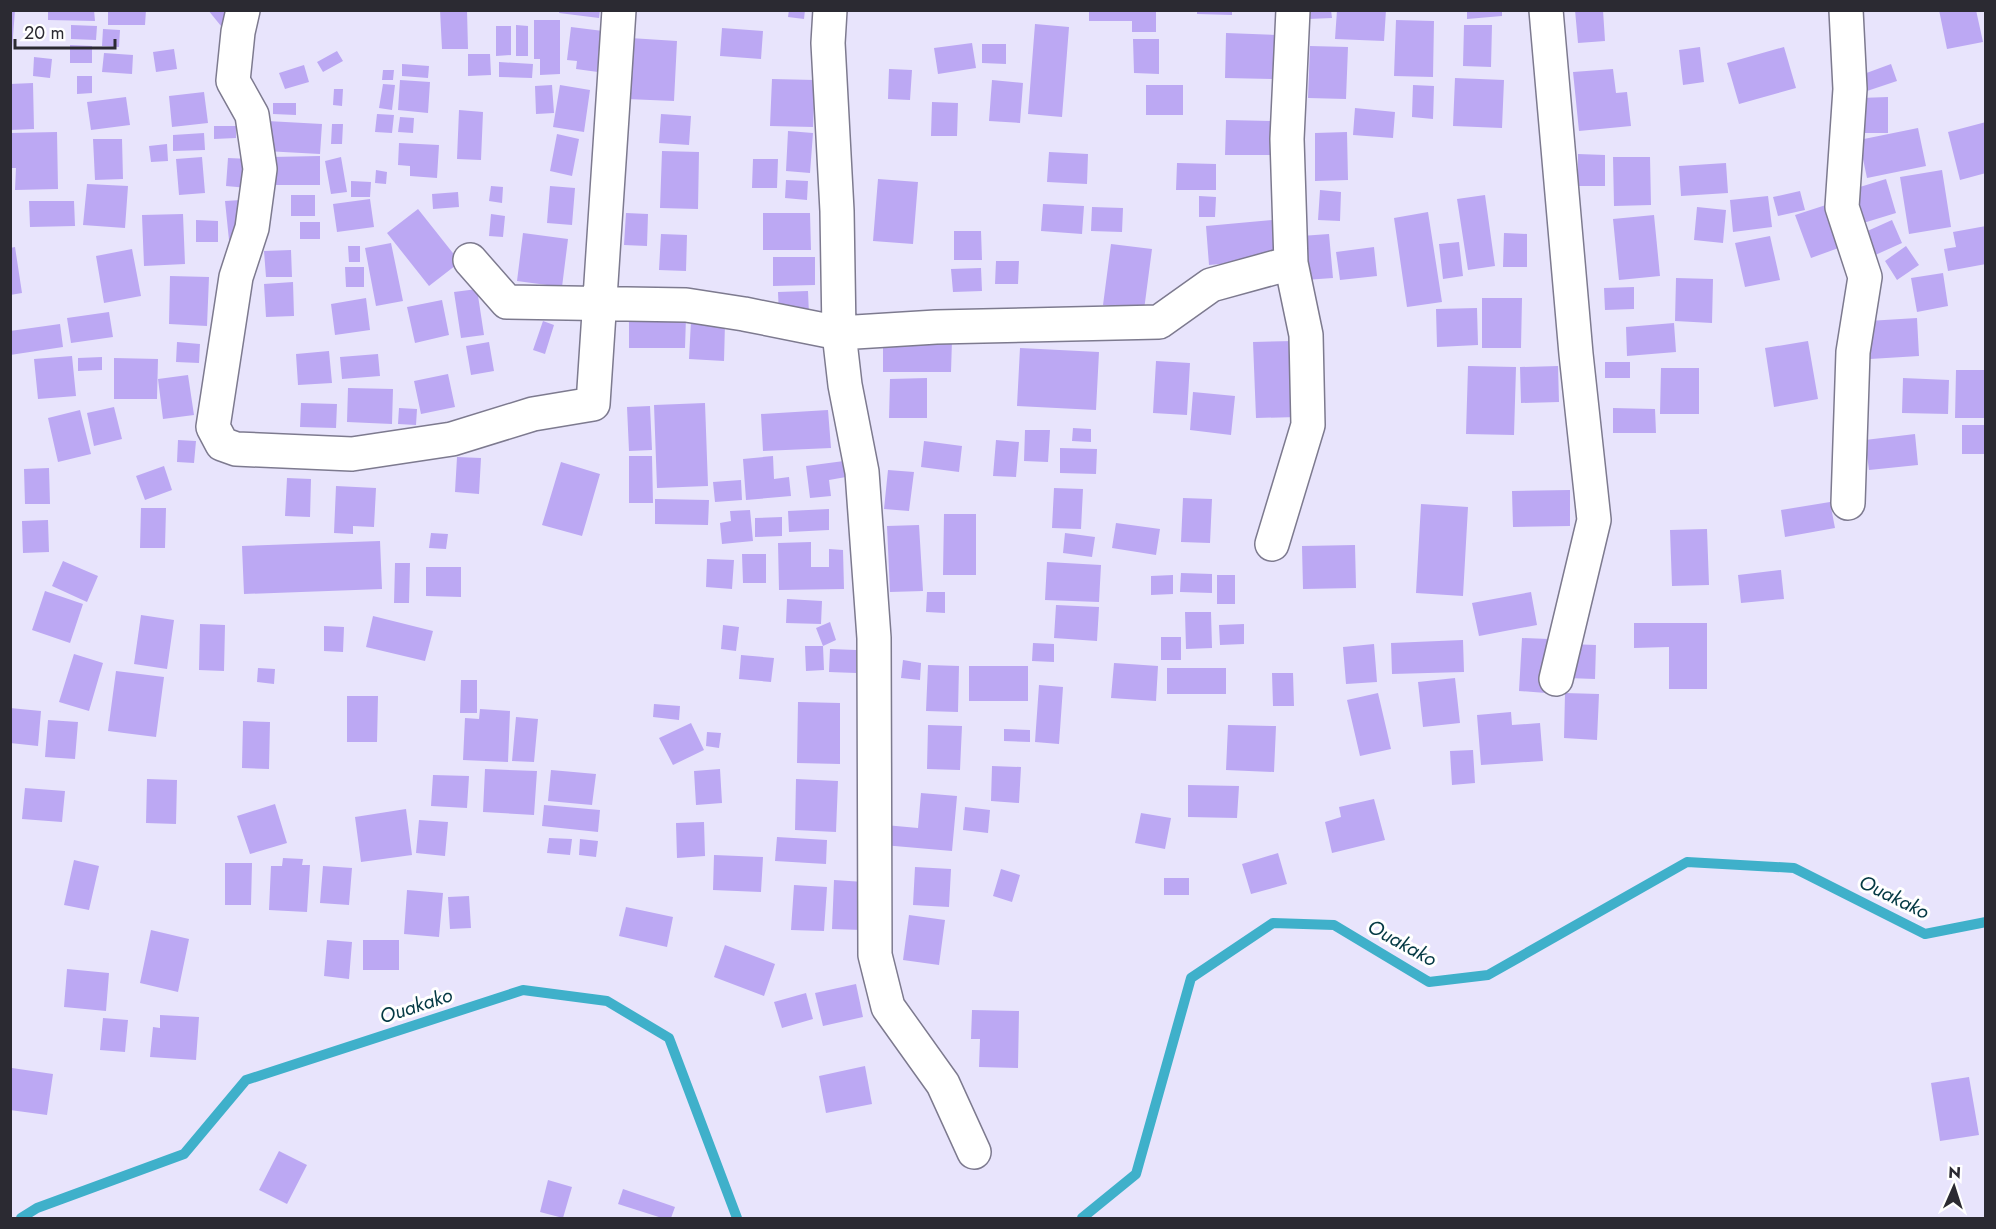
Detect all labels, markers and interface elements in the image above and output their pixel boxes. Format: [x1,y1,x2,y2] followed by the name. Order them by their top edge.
[15,12,116,50] scale bar
[24,20,64,46] text: 20 m
[1854,868,1934,927] water label: Ouakako
[1362,912,1442,974] water label: Ouakako
[376,980,457,1031] water label: Ouakako
[1924,1157,1984,1217] north arrow
[1948,1161,1962,1184] text: N

